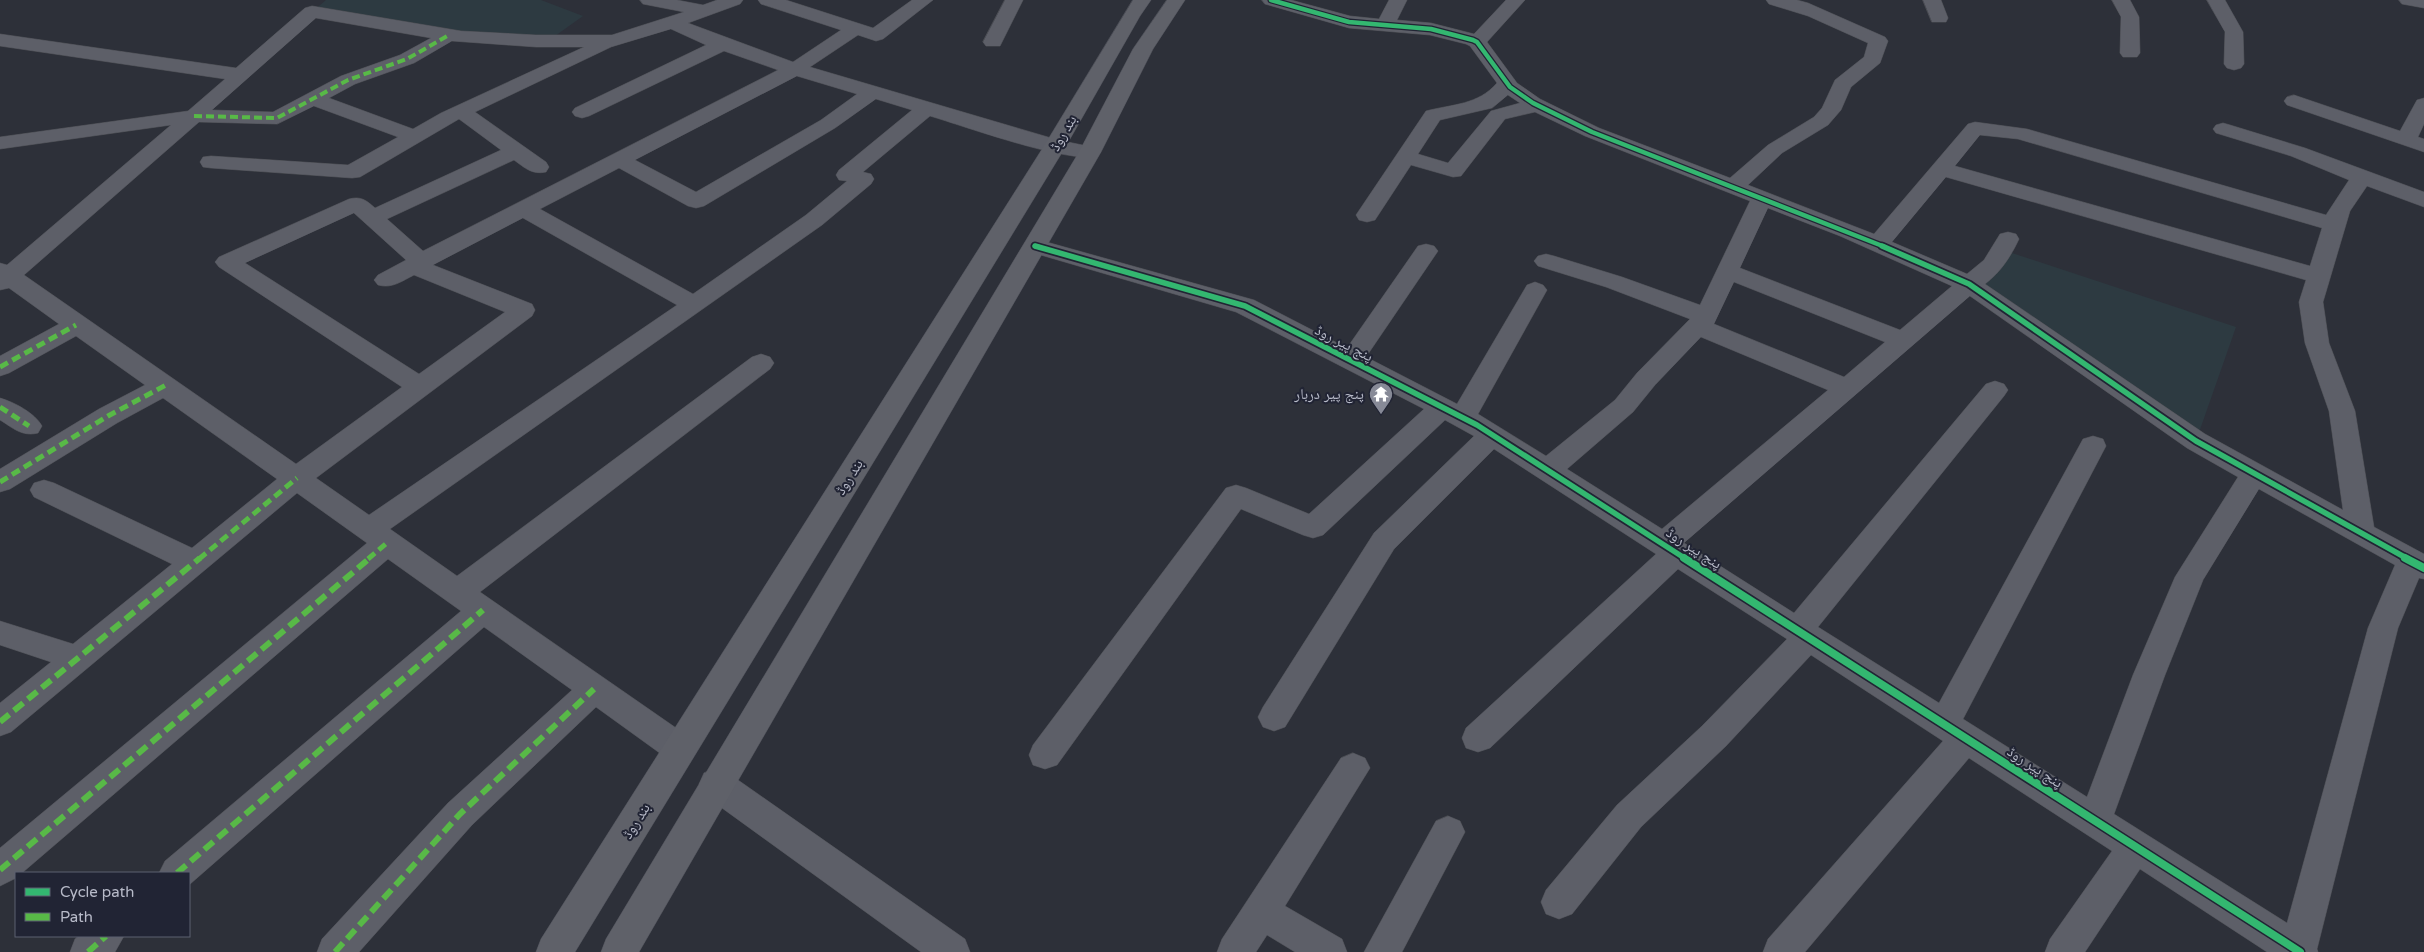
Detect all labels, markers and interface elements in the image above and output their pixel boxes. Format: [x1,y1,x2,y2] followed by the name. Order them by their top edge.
[1046,112,1080,154] street label: بند روڈ
[1311,321,1376,366] street label: پنج پیر روڈ
[1368,381,1394,415] temple icon: پنج پیر دربار
[1293,385,1364,404] place label: پنج پیر دربار
[831,456,867,498] street label: بند روڈ
[1662,523,1725,574] street label: پنج پیر روڈ
[2003,742,2066,793] street label: پنج پیر روڈ
[618,800,654,842] street label: بند روڈ
[15,872,190,937] legend
[60,883,134,901] text: Cycle path
[60,908,93,926] text: Path

